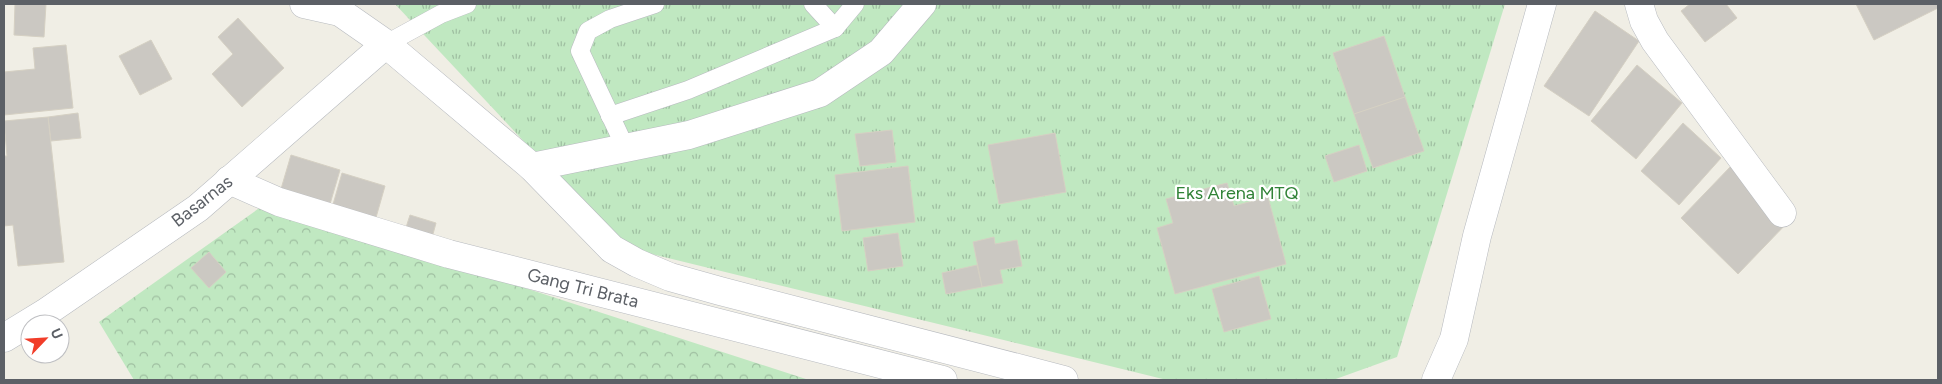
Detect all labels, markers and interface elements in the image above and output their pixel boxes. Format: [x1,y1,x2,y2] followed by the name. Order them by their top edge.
[167,170,237,232] street label: Basarnas
[1175,182,1299,204] park label: Eks Arena MTQ
[525,264,641,312] street label: Gang Tri Brata
[20,314,70,364] north arrow
[47,326,66,342] text: U

